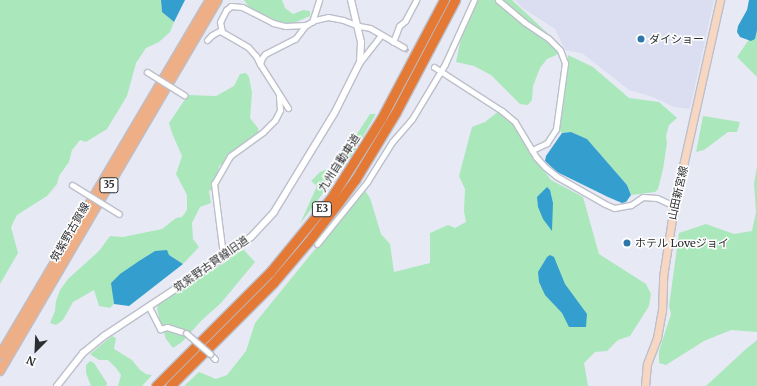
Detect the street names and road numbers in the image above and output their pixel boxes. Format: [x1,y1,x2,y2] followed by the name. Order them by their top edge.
[315,132,363,194] street label: 九州自動車道
[665,165,691,221] street label: 山田新宮線
[99,177,119,193] road number: 35
[48,200,92,264] street label: 筑紫野古賀線
[311,201,333,217] road number: E3
[171,233,251,295] street label: 筑紫野古賀線旧道

